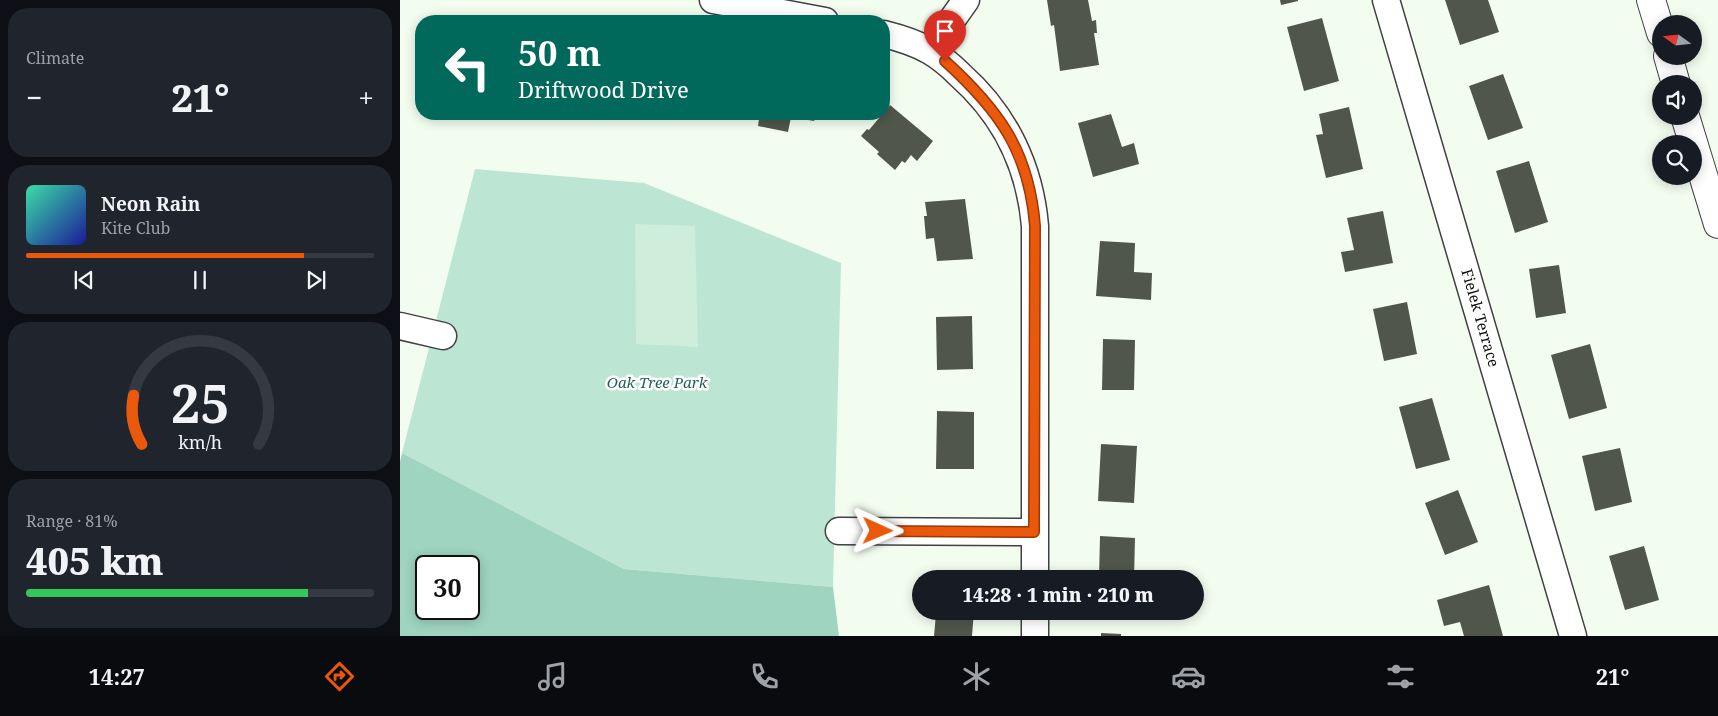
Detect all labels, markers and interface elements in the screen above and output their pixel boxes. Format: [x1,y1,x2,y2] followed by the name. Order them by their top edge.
[924,10,966,61] pin
[1652,15,1702,65] north arrow
[1652,15,1702,185] map controls
[931,17,959,45] icon: arrive
[518,29,601,76] text: 50 m
[435,35,500,100] icon: left
[26,47,84,69] text: Climate
[171,71,229,123] text: 21°
[518,74,689,104] text: Driftwood Drive
[1652,75,1702,125] button: sound
[26,78,42,116] text: −
[358,78,374,116] text: +
[1652,135,1702,185] button: search
[101,191,200,217] text: Neon Rain
[101,217,170,239] text: Kite Club
[70,266,98,294] icon: previous
[186,266,214,294] icon: pause
[302,266,330,294] icon: next
[1457,266,1505,369] street label: Fielek Terrace
[171,367,229,438] text: 25
[607,372,708,392] park label: Oak Tree Park
[178,430,222,454] text: km/h
[851,504,903,556] position arrow
[26,510,118,532] text: Range · 81%
[26,534,164,586] text: 405 km
[415,555,480,620] speed limit sign: 30
[962,582,1154,608] text: 14:28 · 1 min · 210 m
[322,659,357,694] icon: directions
[535,659,570,694] icon: music
[747,659,782,694] icon: phone
[959,659,994,694] icon: climate
[1171,659,1206,694] icon: car
[1383,659,1418,694] icon: filters
[89,661,145,691] text: 14:27
[1596,661,1629,691] text: 21°

